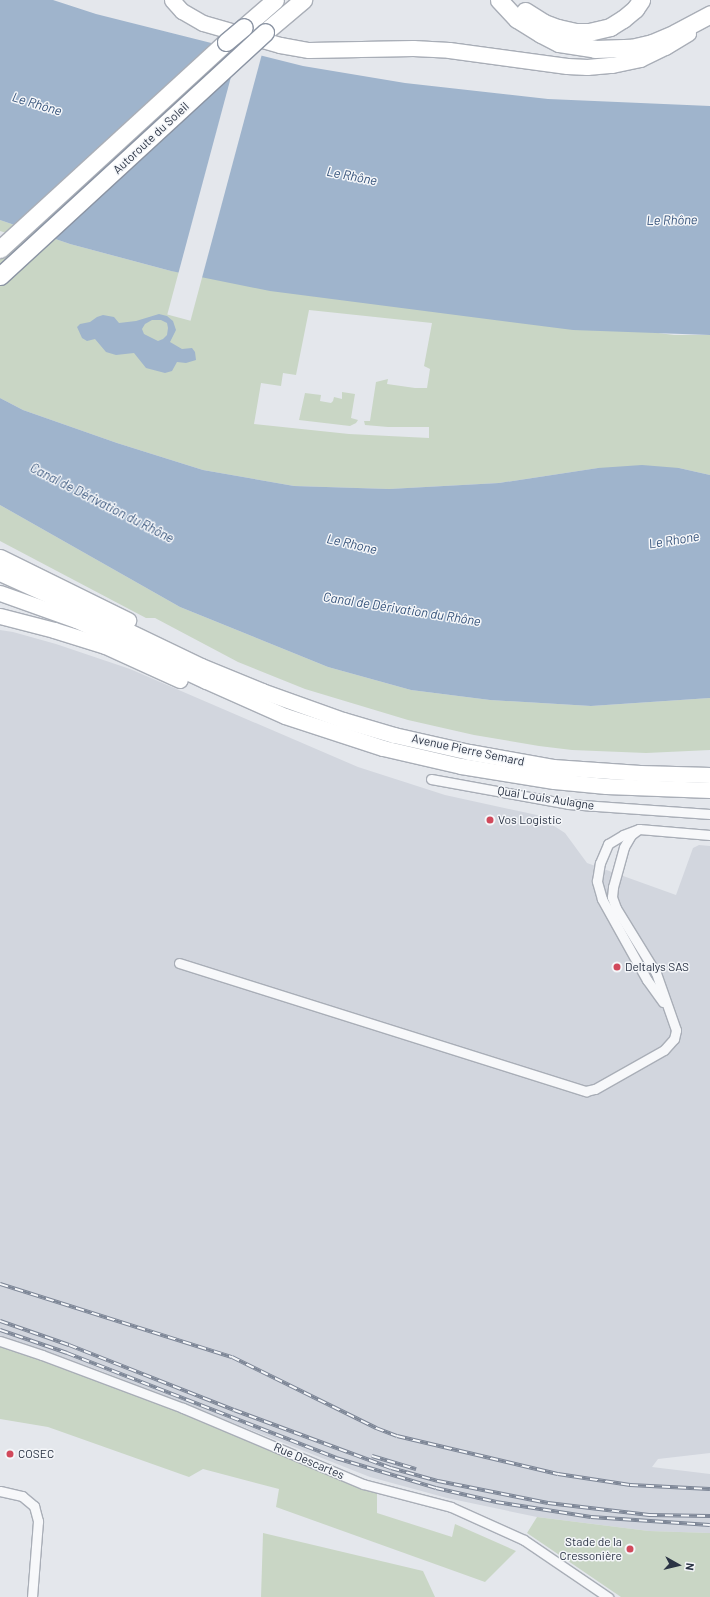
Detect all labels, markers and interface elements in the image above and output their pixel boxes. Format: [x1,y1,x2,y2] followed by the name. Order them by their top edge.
[10,89,64,119] water label: Le Rhône
[110,99,192,177] street label: Autoroute du Soleil
[325,163,379,189] water label: Le Rhône
[646,212,698,228] water label: Le Rhône
[27,460,177,546] water label: Canal de Dérivation du Rhône
[648,528,700,552] water label: Le Rhone
[325,531,379,557] water label: Le Rhone
[322,589,482,629] water label: Canal de Dérivation du Rhône
[410,731,526,769] street label: Avenue Pierre Semard
[497,783,595,813] street label: Quai Louis Aulagne
[498,813,561,827] place label: Vos Logistic
[485,815,495,825] marker: Vos Logistic
[625,960,689,974] place label: Deltalys SAS
[612,962,622,972] marker: Deltalys SAS
[272,1440,346,1482] street label: Rue Descartes
[18,1447,54,1461] place label: COSEC
[5,1449,15,1459] marker: COSEC
[560,1535,622,1563] place label: Stade de la Cressonière
[625,1544,635,1554] marker: Stade de la Cressonière
[658,1545,698,1585] north arrow
[683,1562,697,1571] text: N

